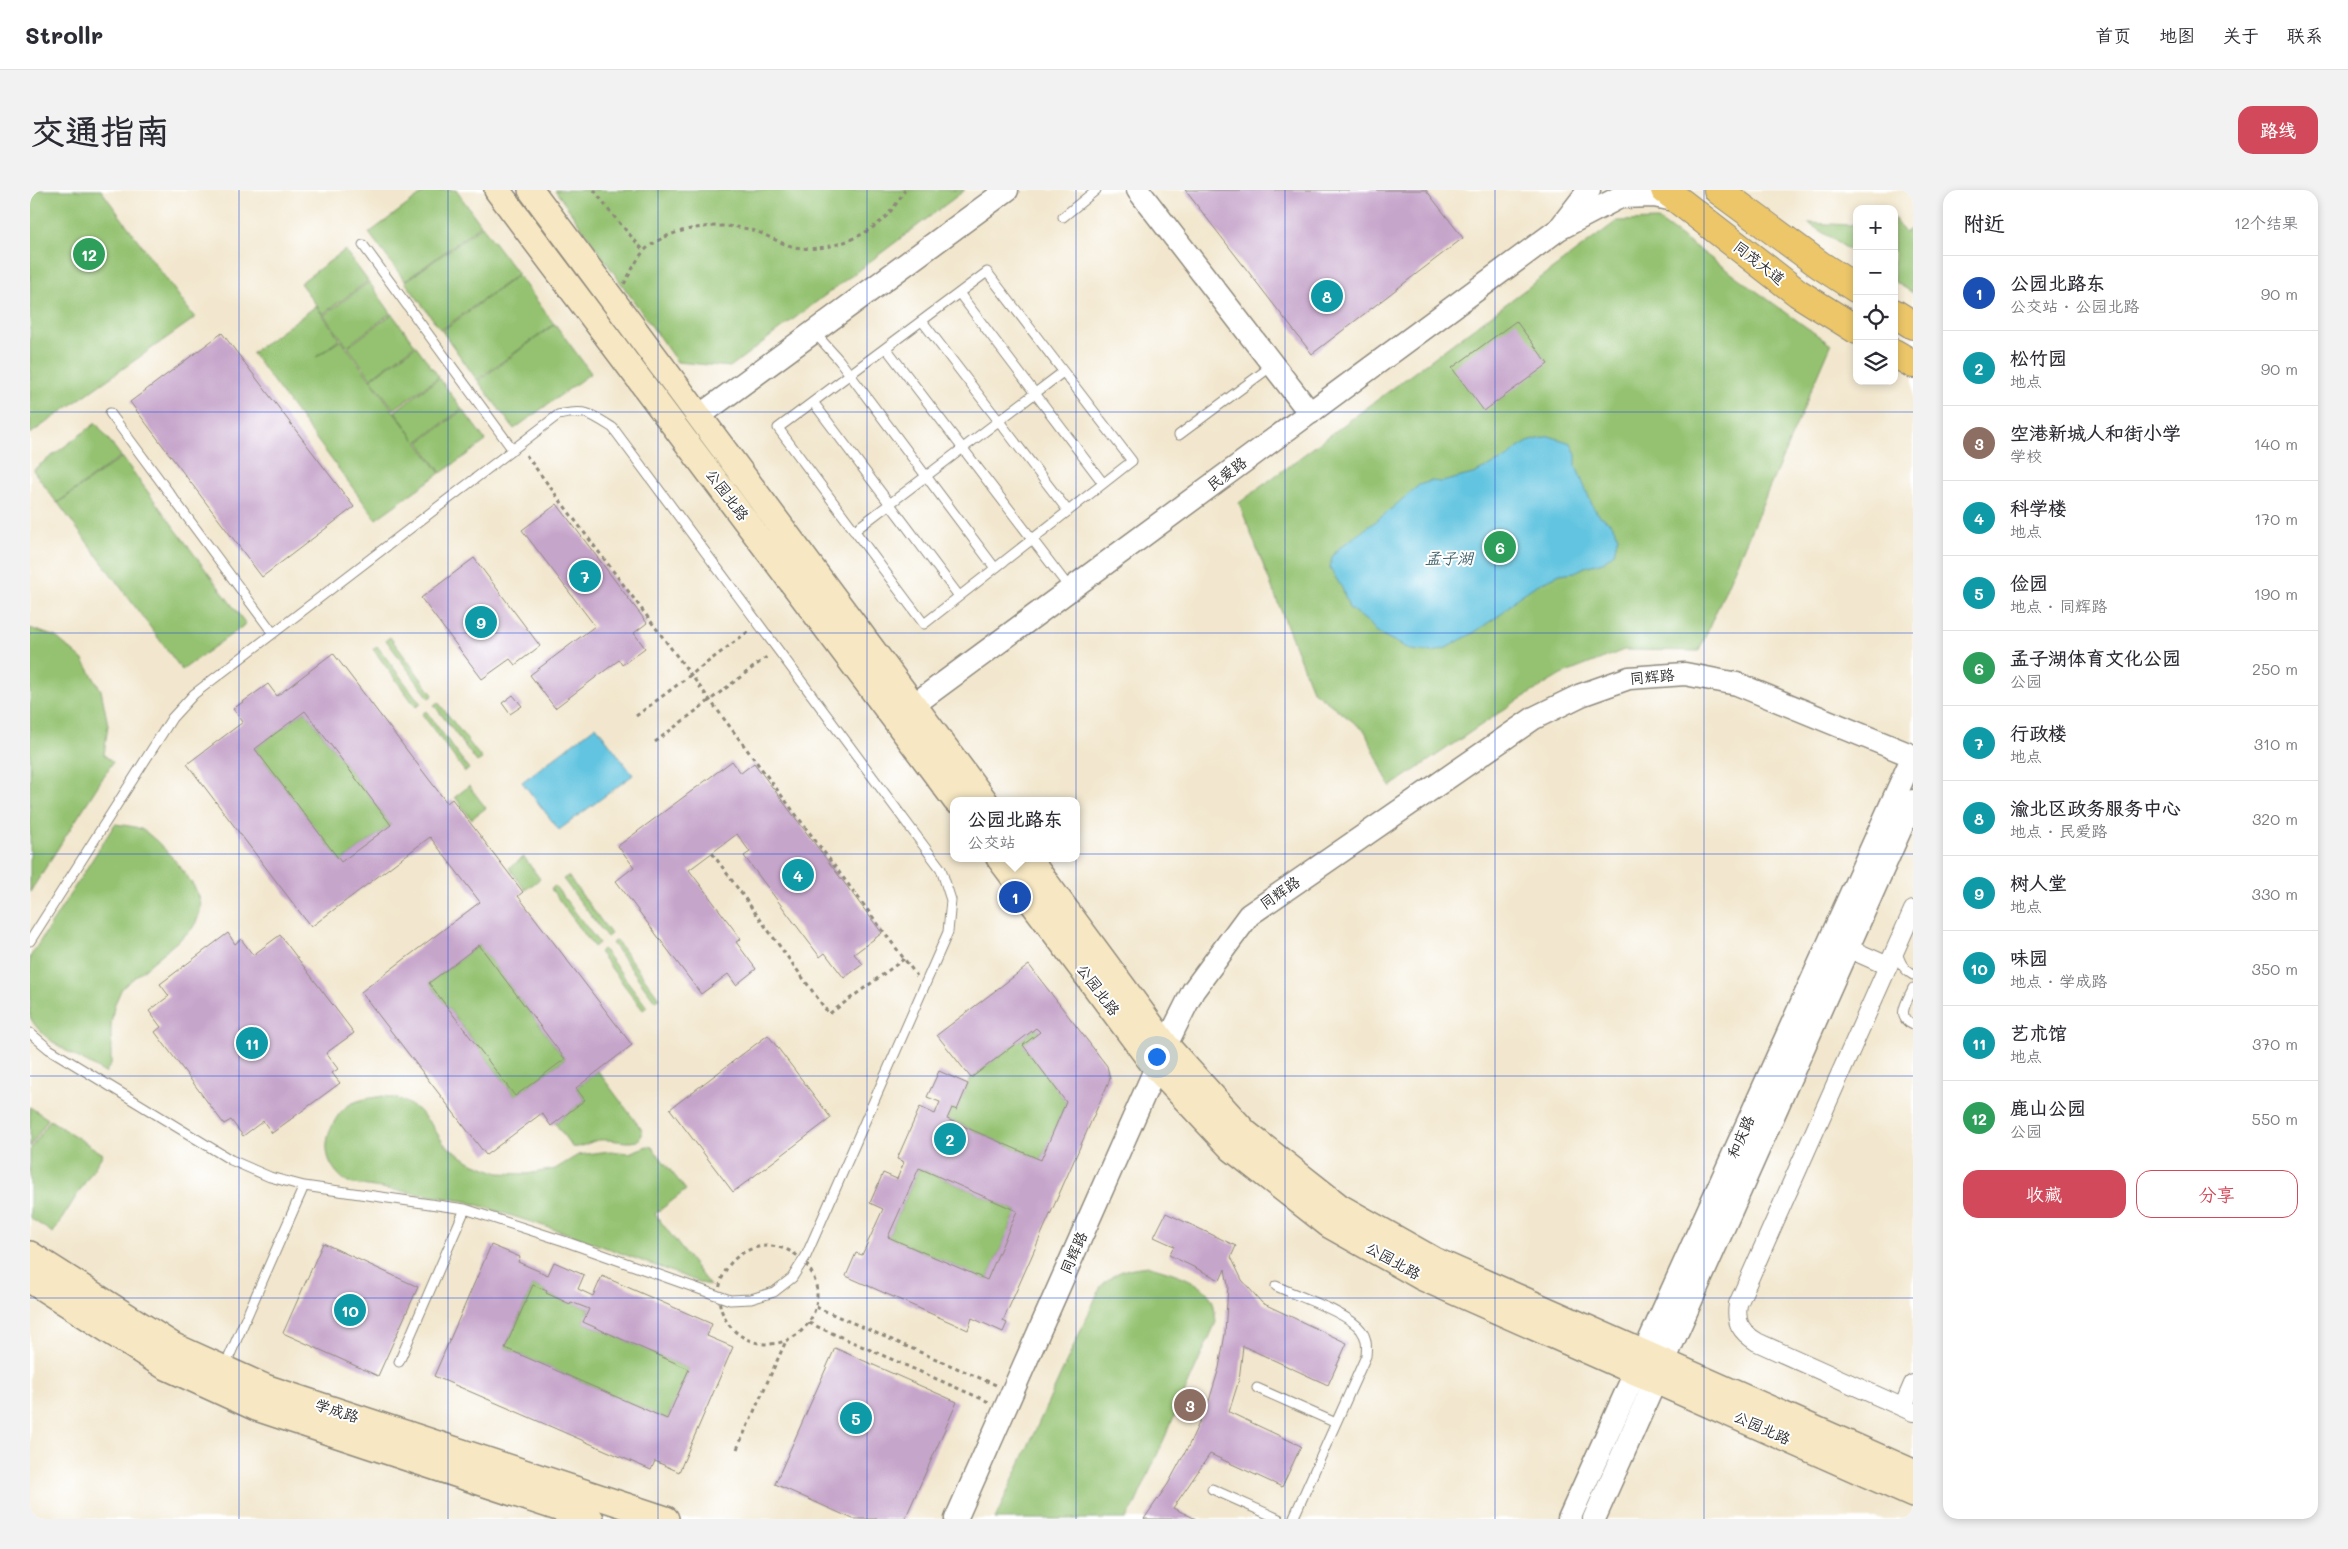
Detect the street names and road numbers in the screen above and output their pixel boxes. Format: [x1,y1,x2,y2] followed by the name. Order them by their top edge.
[1730,236,1789,289] street label: 同茂大道
[1202,452,1250,495] street label: 民爱路
[702,464,754,524] street label: 公园北路
[1629,664,1675,688] street label: 同辉路
[1255,871,1304,913] street label: 同辉路
[1073,959,1125,1019] street label: 公园北路
[1722,1112,1758,1161] street label: 和庆路
[1055,1228,1091,1277] street label: 同辉路
[1362,1237,1425,1283] street label: 公园北路
[313,1394,362,1427] street label: 学成路
[1731,1406,1794,1448] street label: 公园北路

